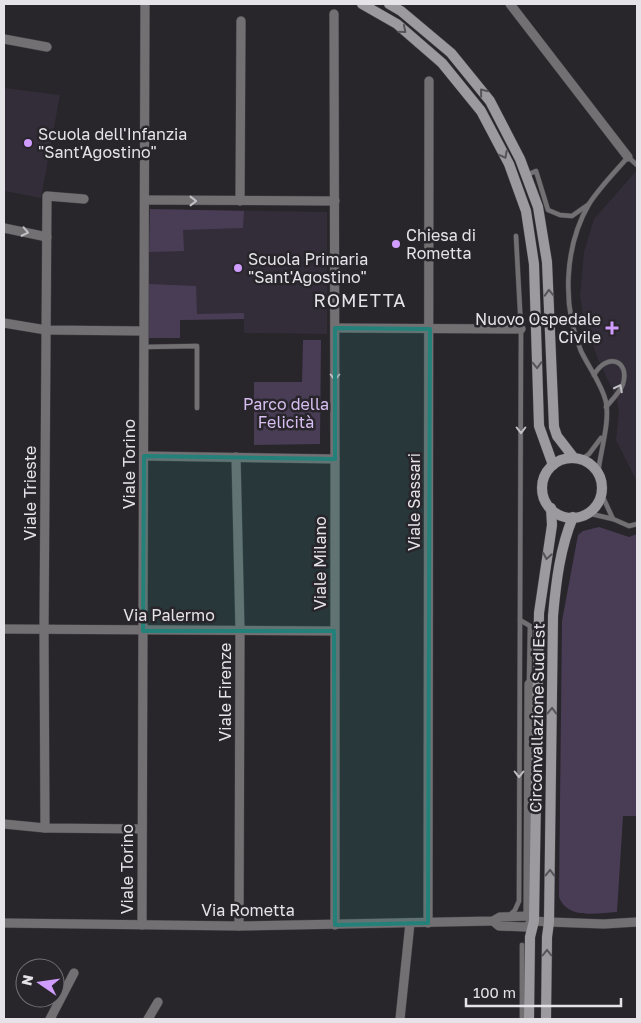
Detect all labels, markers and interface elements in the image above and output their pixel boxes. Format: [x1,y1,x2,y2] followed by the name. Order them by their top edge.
[398,24,407,33] one-way arrow
[481,89,489,98] one-way arrow
[38,124,187,162] place label: Scuola dell'Infanzia "Sant'Agostino"
[22,137,34,149] marker: Scuola dell'Infanzia "Sant'Agostino"
[498,149,508,158] one-way arrow
[190,195,198,206] one-way arrow
[406,225,476,263] place label: Chiesa di Rometta
[21,227,30,237] one-way arrow
[390,238,402,250] marker: Chiesa di Rometta
[248,249,368,287] place label: Scuola Primaria "Sant'Agostino"
[232,262,244,274] marker: Scuola Primaria "Sant'Agostino"
[314,289,406,311] district label: ROMETTA
[543,289,554,297] one-way arrow
[475,309,601,347] place label: Nuovo Ospedale Civile
[605,321,619,335] marker: Nuovo Ospedale Civile
[532,362,542,369] one-way arrow
[330,374,340,381] one-way arrow
[613,384,623,393] one-way arrow
[243,394,329,432] park label: Parco della Felicità
[119,419,139,509] street label: Viale Torino
[516,426,526,434] one-way arrow
[20,446,40,540] street label: Viale Trieste
[404,453,424,551] street label: Viale Sassari
[310,516,330,610] street label: Viale Milano
[542,552,552,561] one-way arrow
[123,605,215,625] street label: Via Palermo
[525,623,549,813] street label: Circonvallazione Sud Est
[215,643,235,741] street label: Viale Firenze
[547,707,557,714] one-way arrow
[514,770,524,778] one-way arrow
[117,824,137,914] street label: Viale Torino
[545,869,555,877] one-way arrow
[201,900,295,920] street label: Via Rometta
[542,949,552,956] one-way arrow
[15,958,65,1008] north arrow
[17,973,36,987] text: N
[466,976,621,1008] scale bar
[473,983,516,1001] text: 100 m

